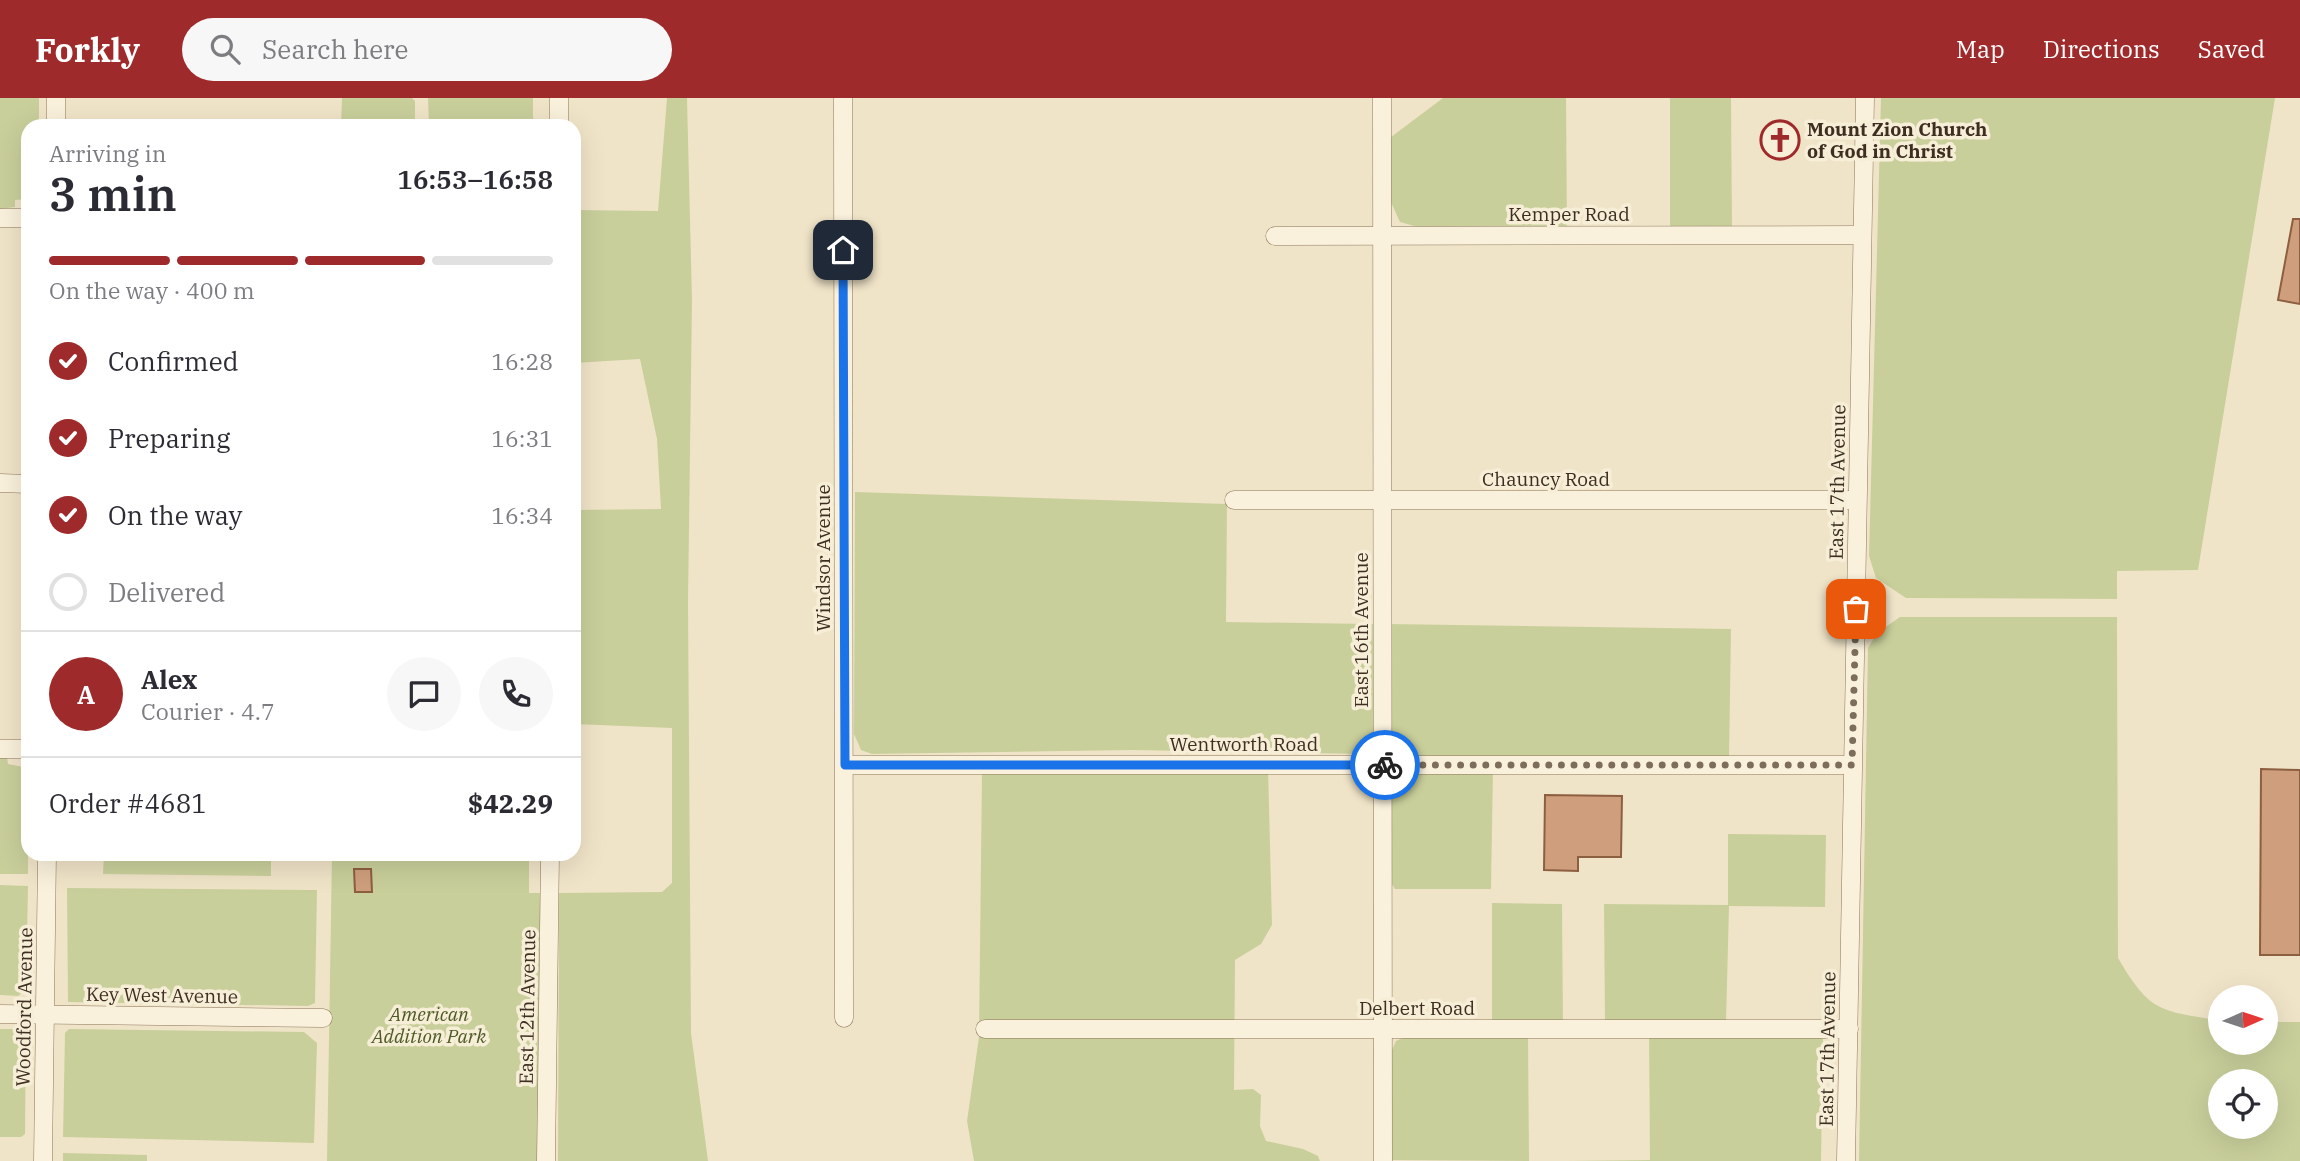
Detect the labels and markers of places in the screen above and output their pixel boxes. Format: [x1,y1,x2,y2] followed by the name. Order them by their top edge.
[1807,117,1987,163] place label: Mount Zion Church of God in Christ
[1759,119,1801,161] church icon: Mount Zion Church of God in Christ
[813,220,873,280] pin
[1826,579,1886,639] pin

